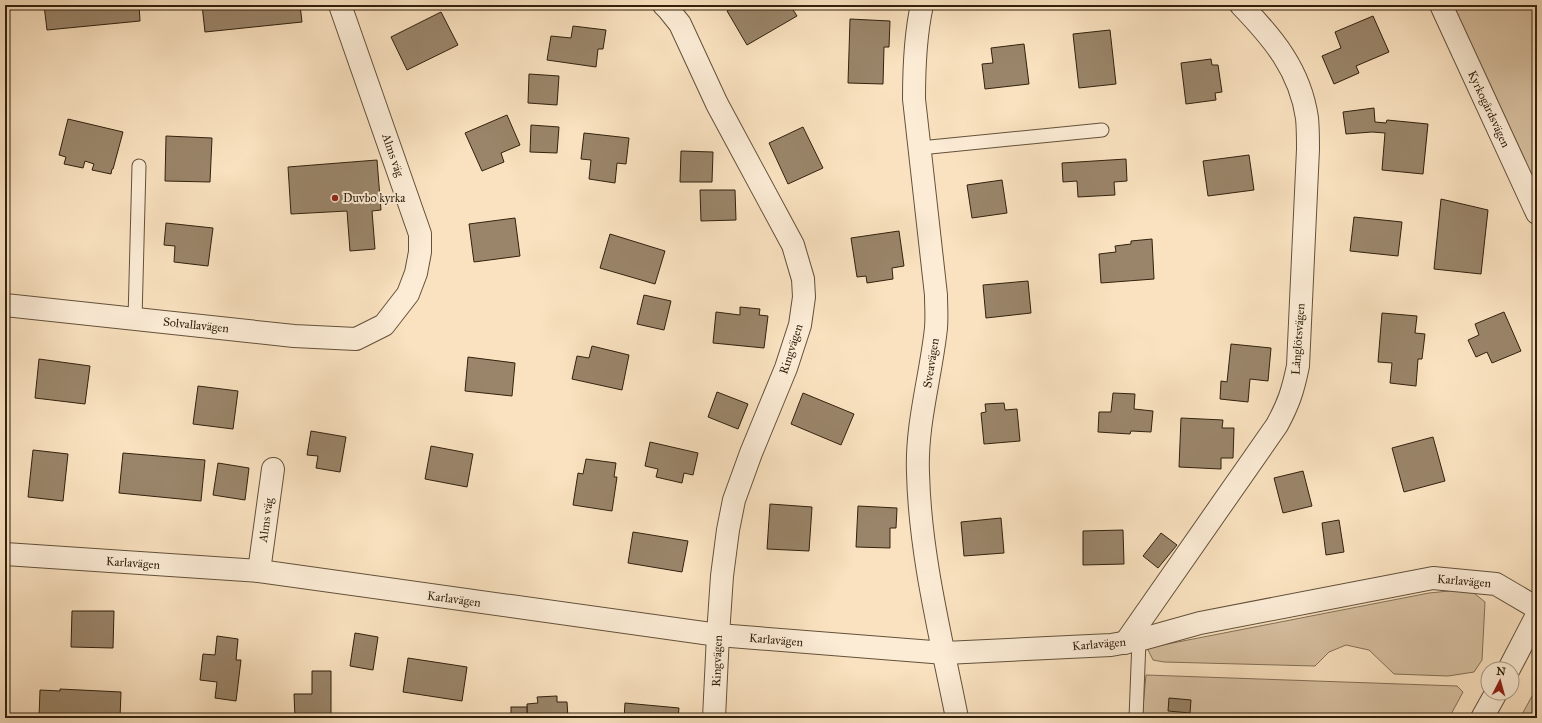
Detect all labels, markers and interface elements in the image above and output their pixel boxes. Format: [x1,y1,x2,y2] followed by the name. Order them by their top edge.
[1464,68,1513,151] street label: Kyrkogårdsvägen
[378,131,407,179] street label: Alms väg
[343,191,406,205] place label: Duvbo kyrka
[330,193,340,203] marker: Duvbo kyrka
[1289,302,1309,375] street label: Långlötsvägen
[162,315,230,336] street label: Solvallavägen
[776,322,807,376] street label: Ringvägen
[920,337,943,389] street label: Sveavägen
[256,496,277,544] street label: Alms väg
[105,554,161,573] street label: Karlavägen
[1436,572,1492,591] street label: Karlavägen
[426,588,482,611] street label: Karlavägen
[748,631,804,650] street label: Karlavägen
[709,634,726,687] street label: Ringvägen
[1071,635,1127,654] street label: Karlavägen
[1480,661,1520,701] north arrow
[1496,665,1507,679] text: N

